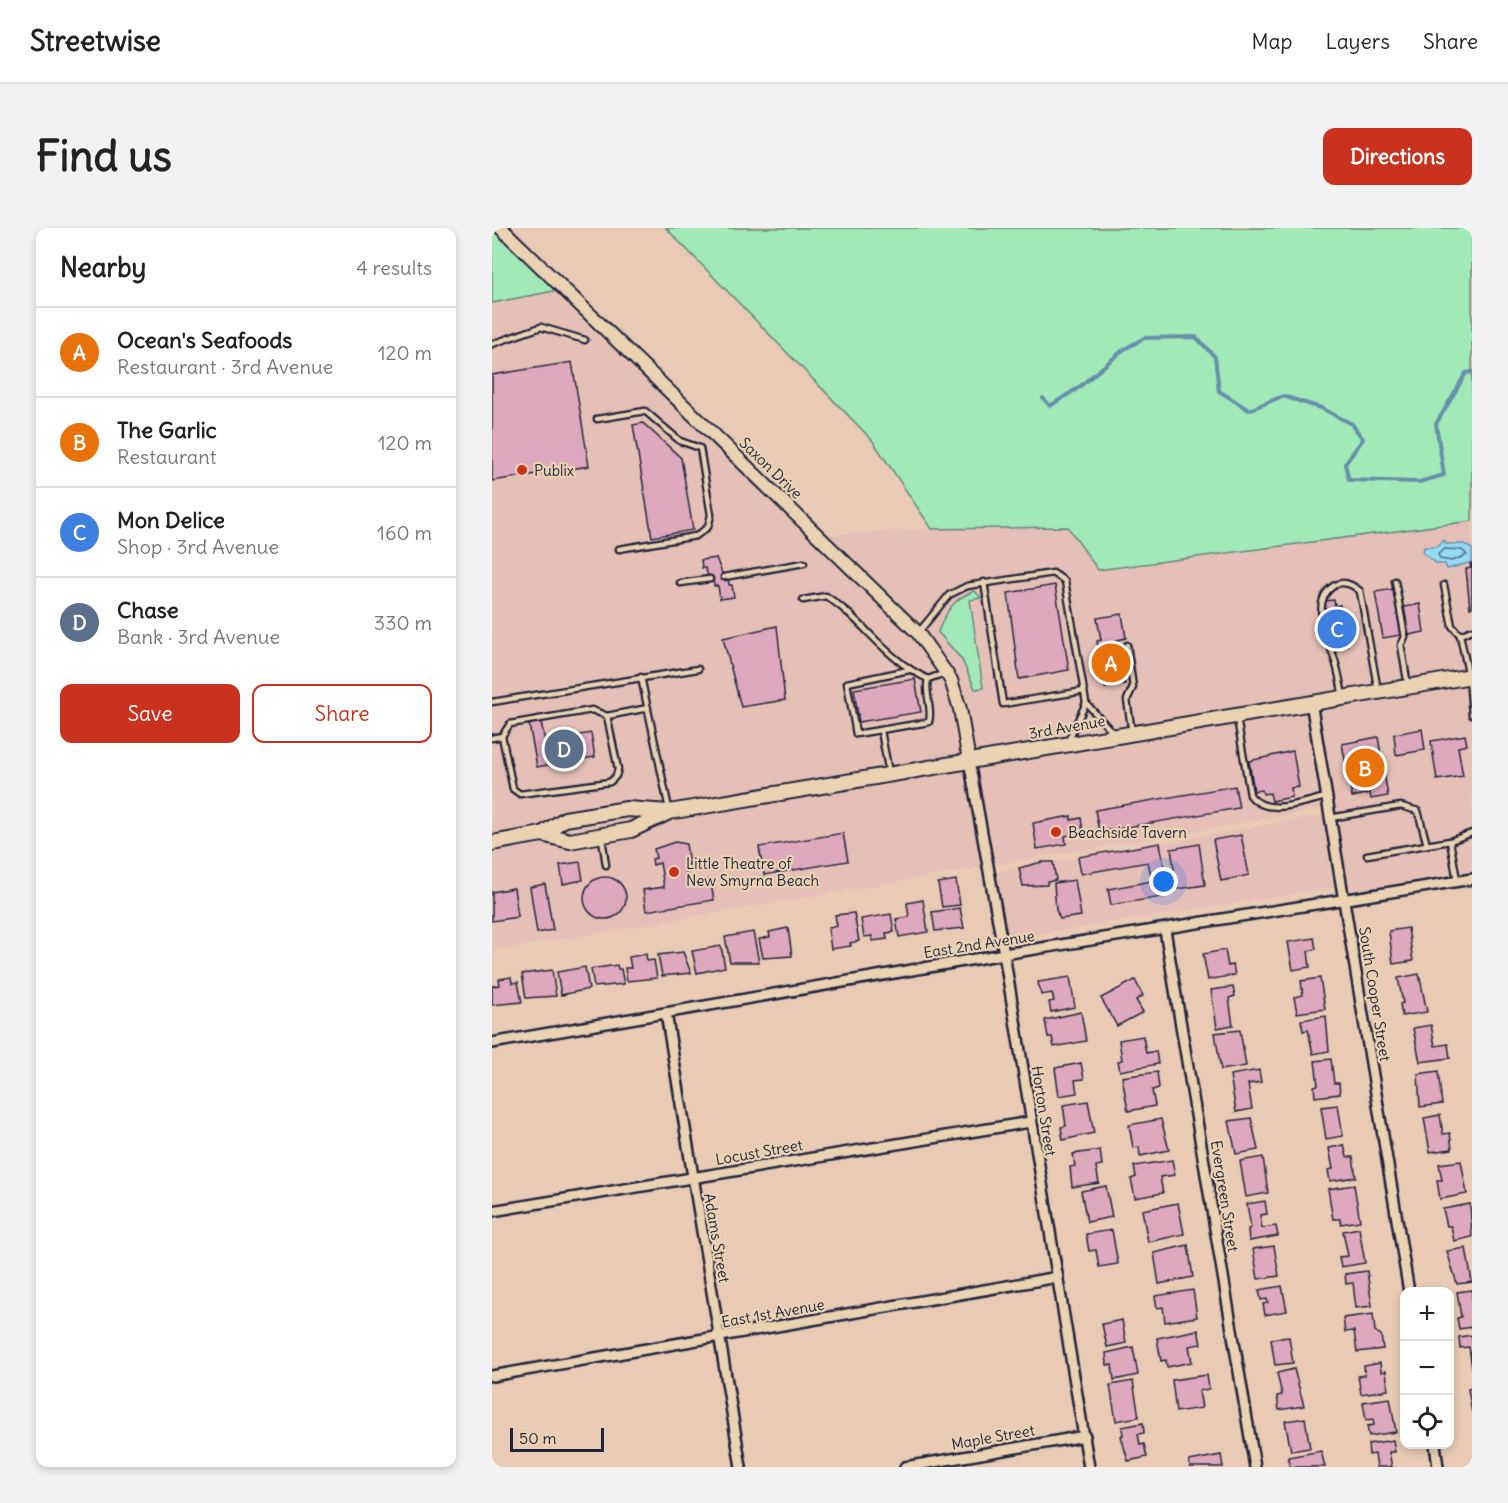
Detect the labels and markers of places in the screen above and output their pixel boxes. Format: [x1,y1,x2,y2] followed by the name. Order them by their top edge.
[534,461,575,480] place label: Publix
[515,463,529,477] marker: Publix
[1318,606,1356,652] pin: C
[1092,640,1130,686] pin: A
[544,726,584,772] pin: D
[1346,746,1384,790] pin: B
[1068,823,1187,842] place label: Beachside Tavern
[1049,825,1063,839] marker: Beachside Tavern
[686,854,820,890] place label: Little Theatre of New Smyrna Beach
[667,865,681,879] marker: Little Theatre of New Smyrna Beach

